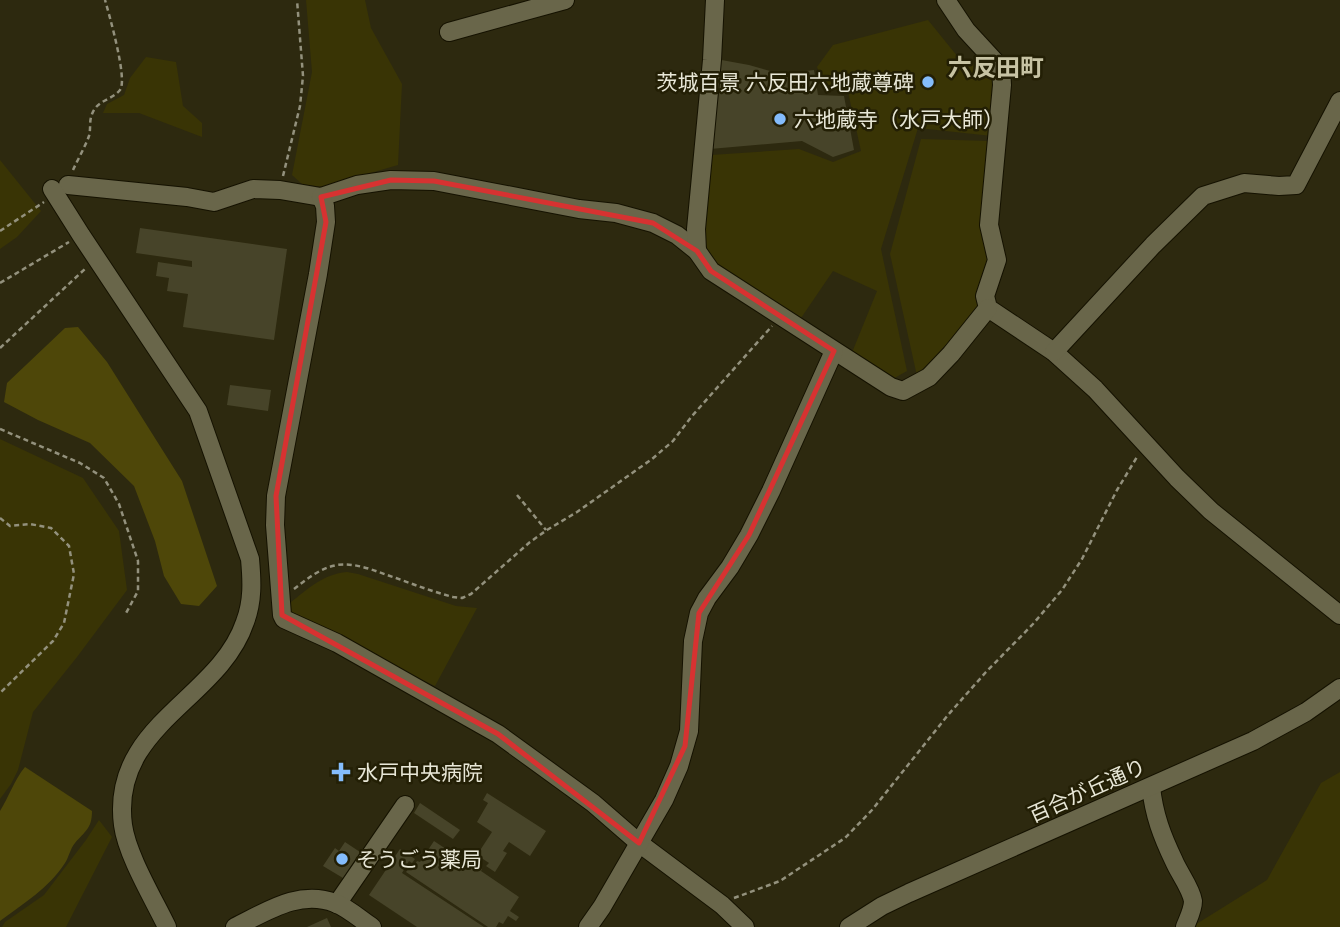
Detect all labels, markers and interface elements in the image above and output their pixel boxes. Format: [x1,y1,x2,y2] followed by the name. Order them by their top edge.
[948,50,1044,83] district label: 六反田町
[657,68,914,96] place label: 茨城百景 六反田六地蔵尊碑
[920,74,936,90] marker: 茨城百景 六反田六地蔵尊碑
[794,105,1004,133] place label: 六地蔵寺（水戸大師）
[772,111,788,127] marker: 六地蔵寺（水戸大師）
[1024,752,1150,828] street label: 百合が丘通り
[357,758,483,786] place label: 水戸中央病院
[331,762,351,782] marker: 水戸中央病院
[356,845,482,873] place label: そうごう薬局
[334,851,350,867] marker: そうごう薬局

